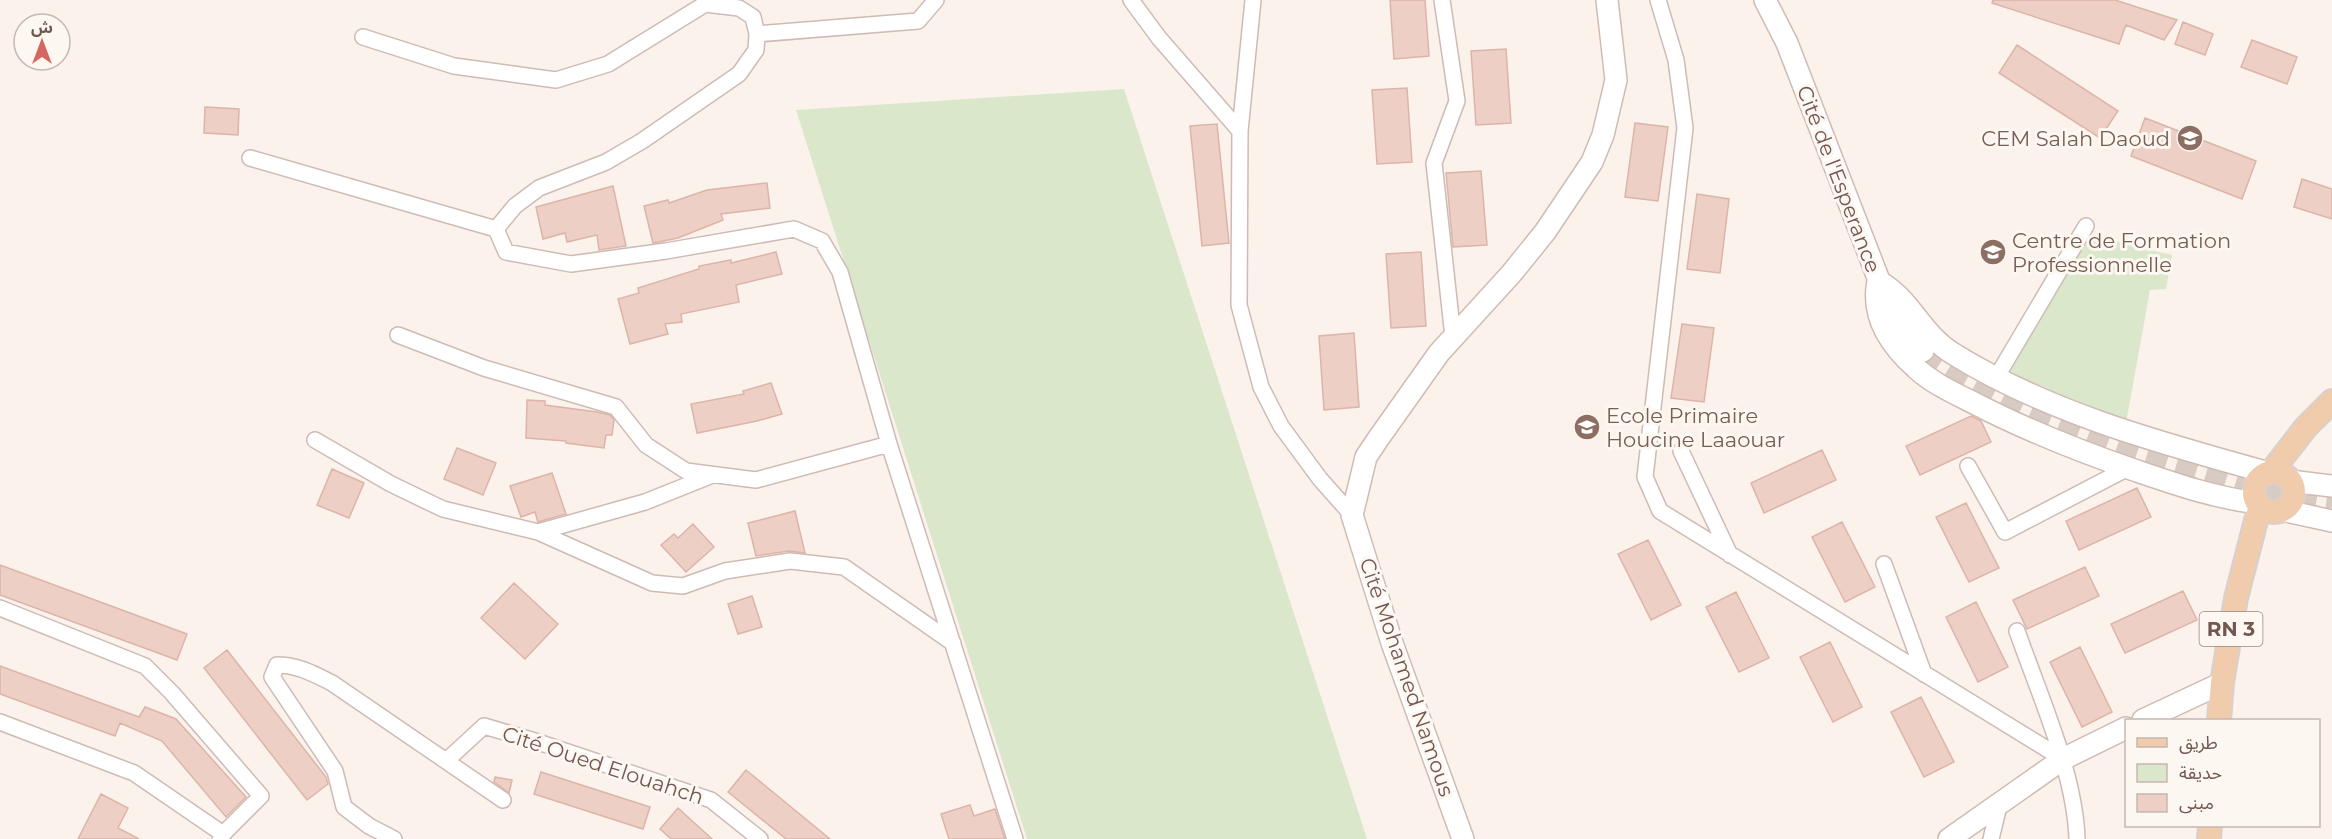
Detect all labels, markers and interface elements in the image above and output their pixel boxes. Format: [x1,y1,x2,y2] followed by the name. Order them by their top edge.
[12,12,72,72] north arrow
[31,18,53,37] text: ش
[1792,82,1886,276] street label: Cité de l'Esperance
[2175,123,2205,153] school or university icon: CEM Salah Daoud
[1981,126,2170,151] place label: CEM Salah Daoud
[2012,228,2231,277] place label: Centre de Formation Professionnelle
[1978,237,2008,267] school or university icon: Centre de Formation Professionnelle
[1606,403,1785,452] place label: Ecole Primaire Houcine Laaouar
[1572,412,1602,442] school or university icon: Ecole Primaire Houcine Laaouar
[1354,555,1460,799] street label: Cité Mohamed Namous
[2200,612,2262,646] road number: RN 3
[2125,719,2320,827] legend
[499,721,707,809] street label: Cité Oued Elouahch
[2179,732,2218,754] text: طريق
[2179,762,2222,784] text: حديقة
[2179,792,2214,814] text: مبنى

